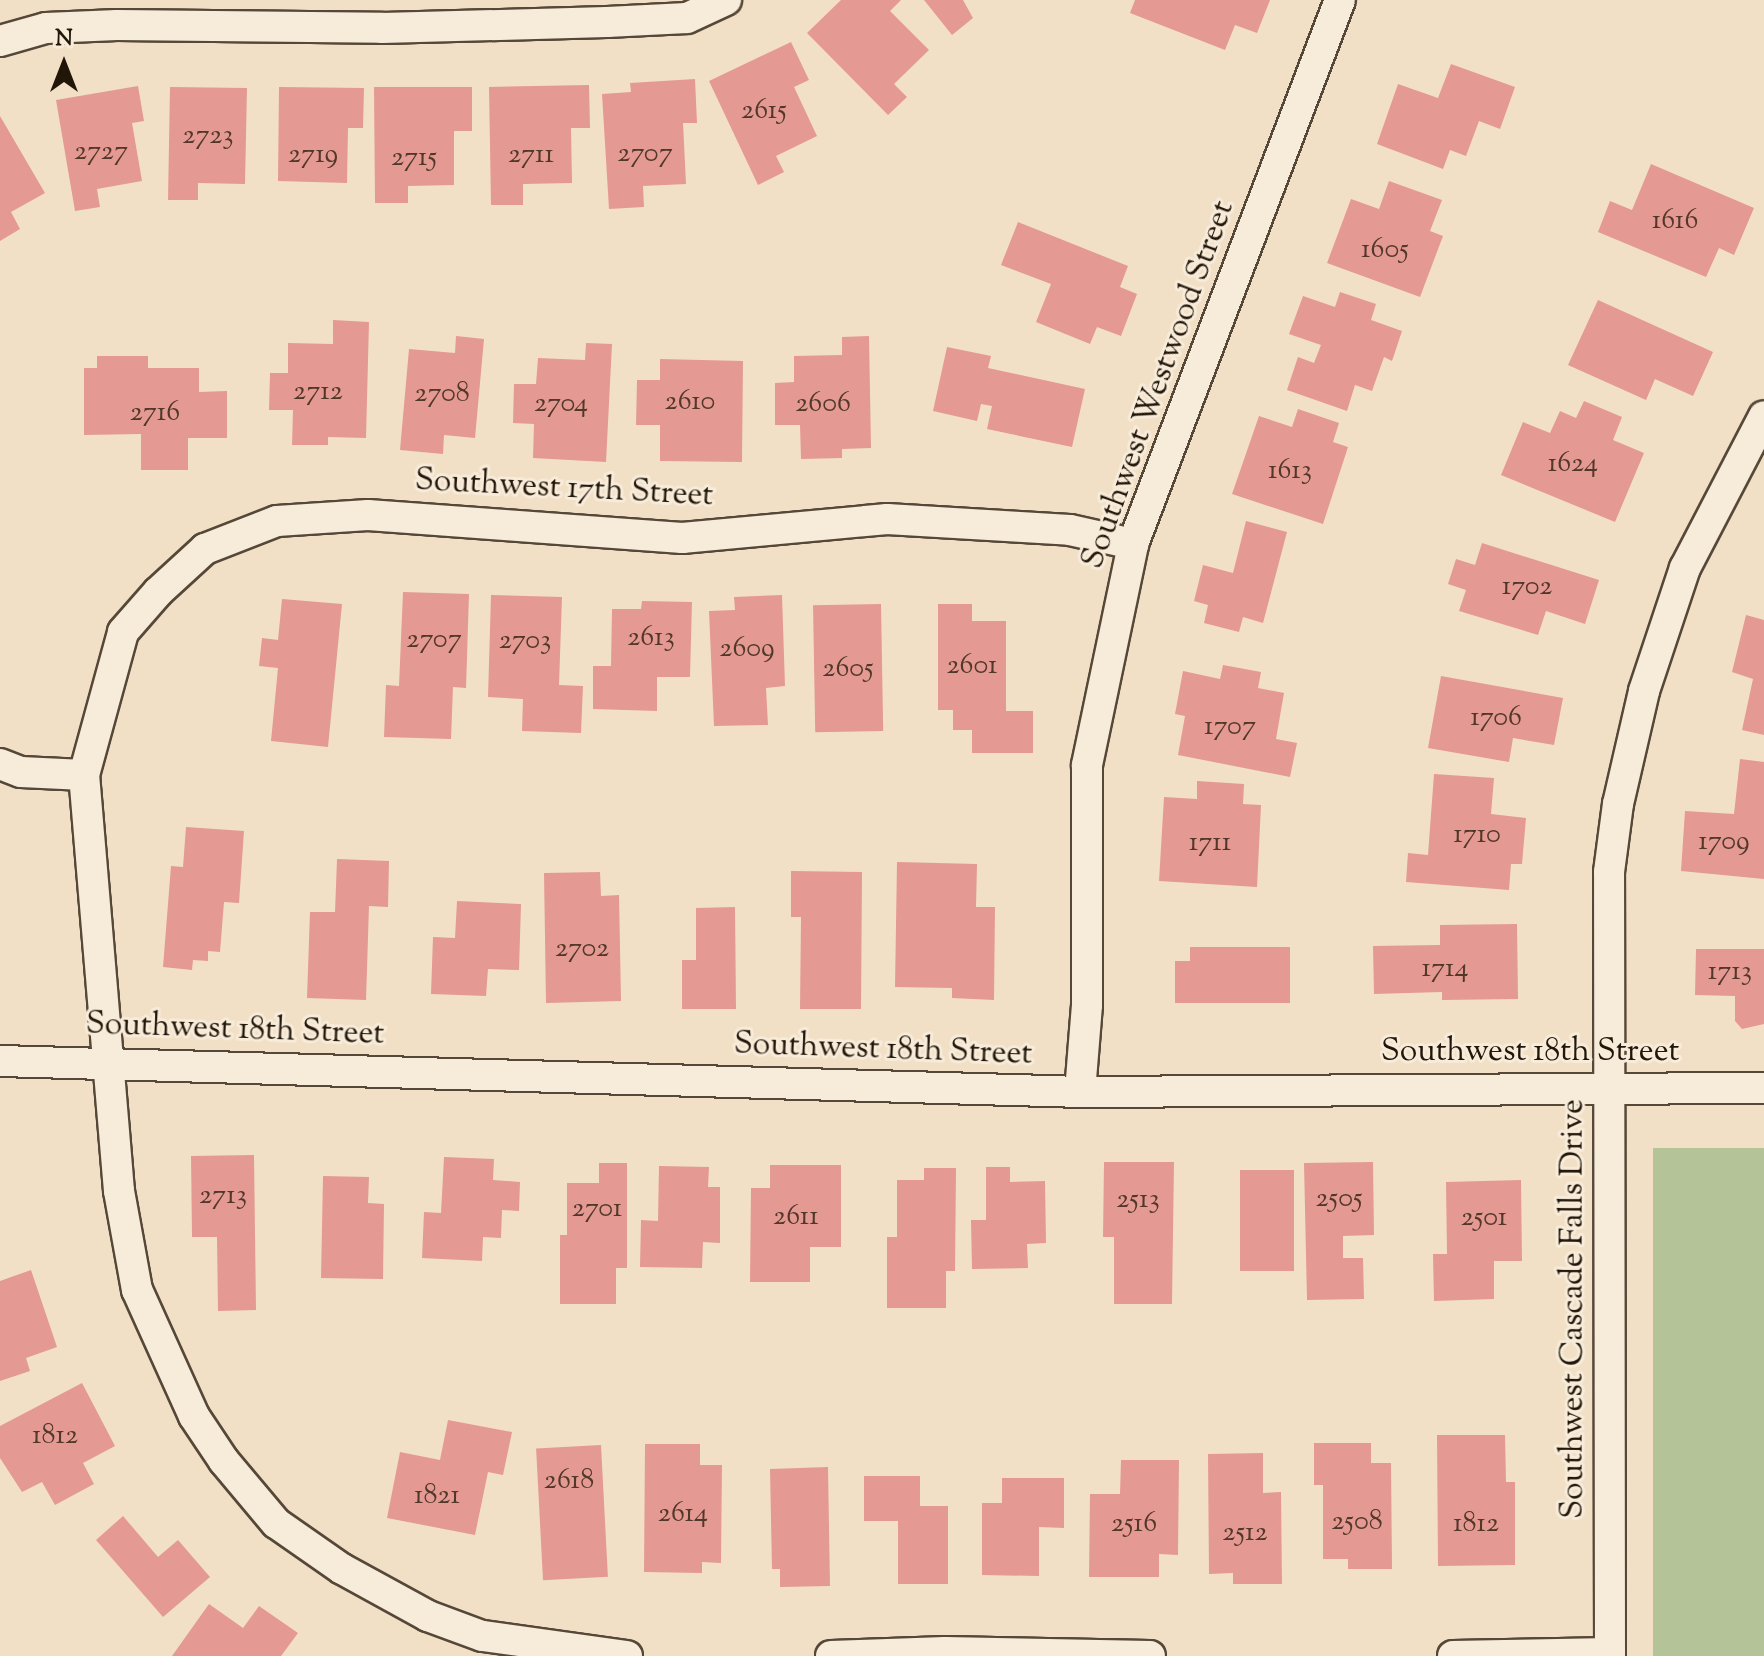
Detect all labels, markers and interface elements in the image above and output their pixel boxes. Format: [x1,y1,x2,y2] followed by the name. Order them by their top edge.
[24,24,104,104] north arrow
[55,24,73,56] text: N
[741,94,787,128] house number: 2615
[182,119,234,153] house number: 2723
[74,135,128,169] house number: 2727
[617,137,673,171] house number: 2707
[288,138,338,172] house number: 2719
[508,138,554,172] house number: 2711
[391,141,437,175] house number: 2715
[1074,196,1244,574] street label: Southwest Westwood Street
[1652,204,1698,238] house number: 1616
[1361,233,1409,267] house number: 1605
[293,375,343,409] house number: 2712
[414,377,470,411] house number: 2708
[665,385,715,419] house number: 2610
[534,387,588,421] house number: 2704
[795,387,851,421] house number: 2606
[130,396,180,430] house number: 2716
[1548,447,1598,481] house number: 1624
[1268,454,1312,488] house number: 1613
[414,462,714,516] street label: Southwest 17th Street
[1502,570,1552,604] house number: 1702
[627,621,675,655] house number: 2613
[406,623,462,657] house number: 2707
[499,624,551,658] house number: 2703
[719,632,775,666] house number: 2609
[946,649,998,683] house number: 2601
[822,652,874,686] house number: 2605
[1470,701,1522,735] house number: 1706
[1204,710,1256,744] house number: 1707
[1453,818,1501,852] house number: 1710
[1698,825,1750,859] house number: 1709
[1189,826,1231,860] house number: 1711
[555,932,609,966] house number: 2702
[1421,952,1469,986] house number: 1714
[1708,955,1752,989] house number: 1713
[85,1006,385,1054] street label: Southwest 18th Street
[733,1026,1033,1074] street label: Southwest 18th Street
[1381,1033,1679,1071] street label: Southwest 18th Street
[1555,1099,1593,1519] street label: Southwest Cascade Falls Drive
[199,1179,247,1213] house number: 2713
[1315,1182,1363,1216] house number: 2505
[1116,1183,1160,1217] house number: 2513
[572,1192,622,1226] house number: 2701
[773,1200,819,1234] house number: 2611
[1461,1201,1507,1235] house number: 2501
[32,1419,78,1453] house number: 1812
[544,1464,594,1498] house number: 2618
[414,1479,460,1513] house number: 1821
[658,1497,708,1531] house number: 2614
[1331,1505,1383,1539] house number: 2508
[1111,1507,1157,1541] house number: 2516
[1453,1507,1499,1541] house number: 1812
[1222,1516,1268,1550] house number: 2512

